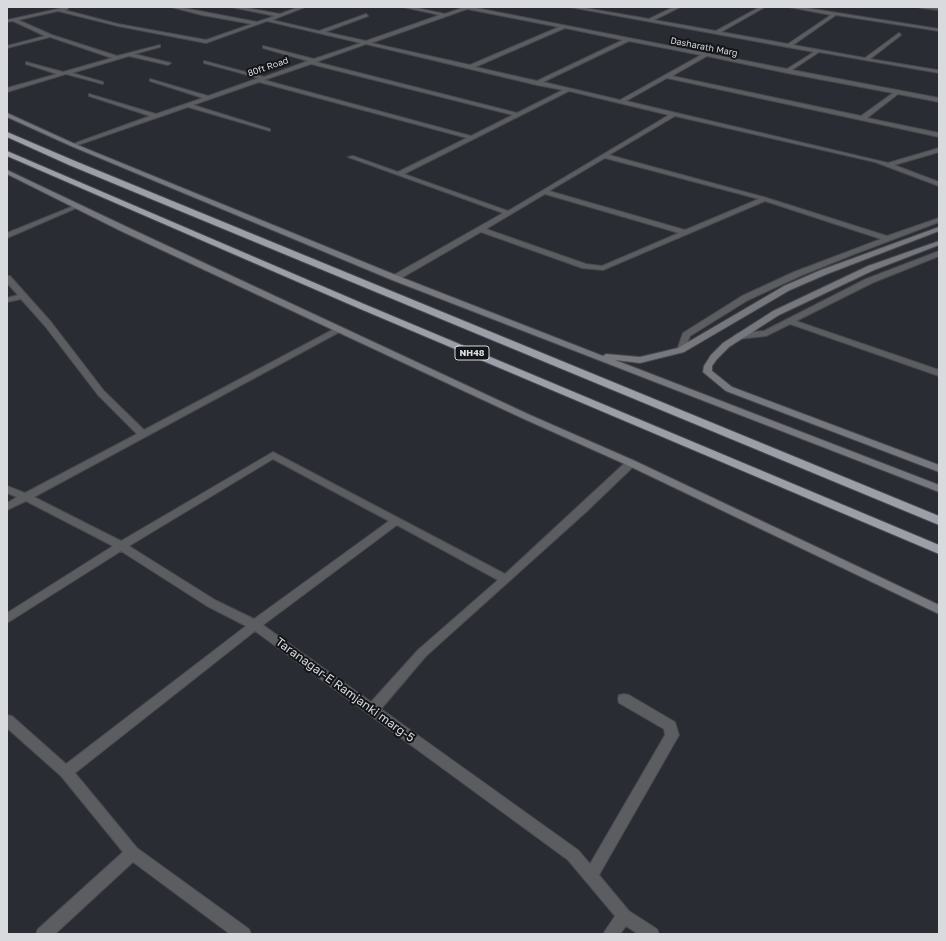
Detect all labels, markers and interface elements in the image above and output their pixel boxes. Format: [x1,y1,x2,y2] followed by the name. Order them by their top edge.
[669,35,739,59] street label: Dasharath Marg
[246,55,290,79] street label: 80ft Road
[455,346,489,360] road number: NH48
[273,635,417,745] street label: Taranagar-E Ramjanki marg-5

